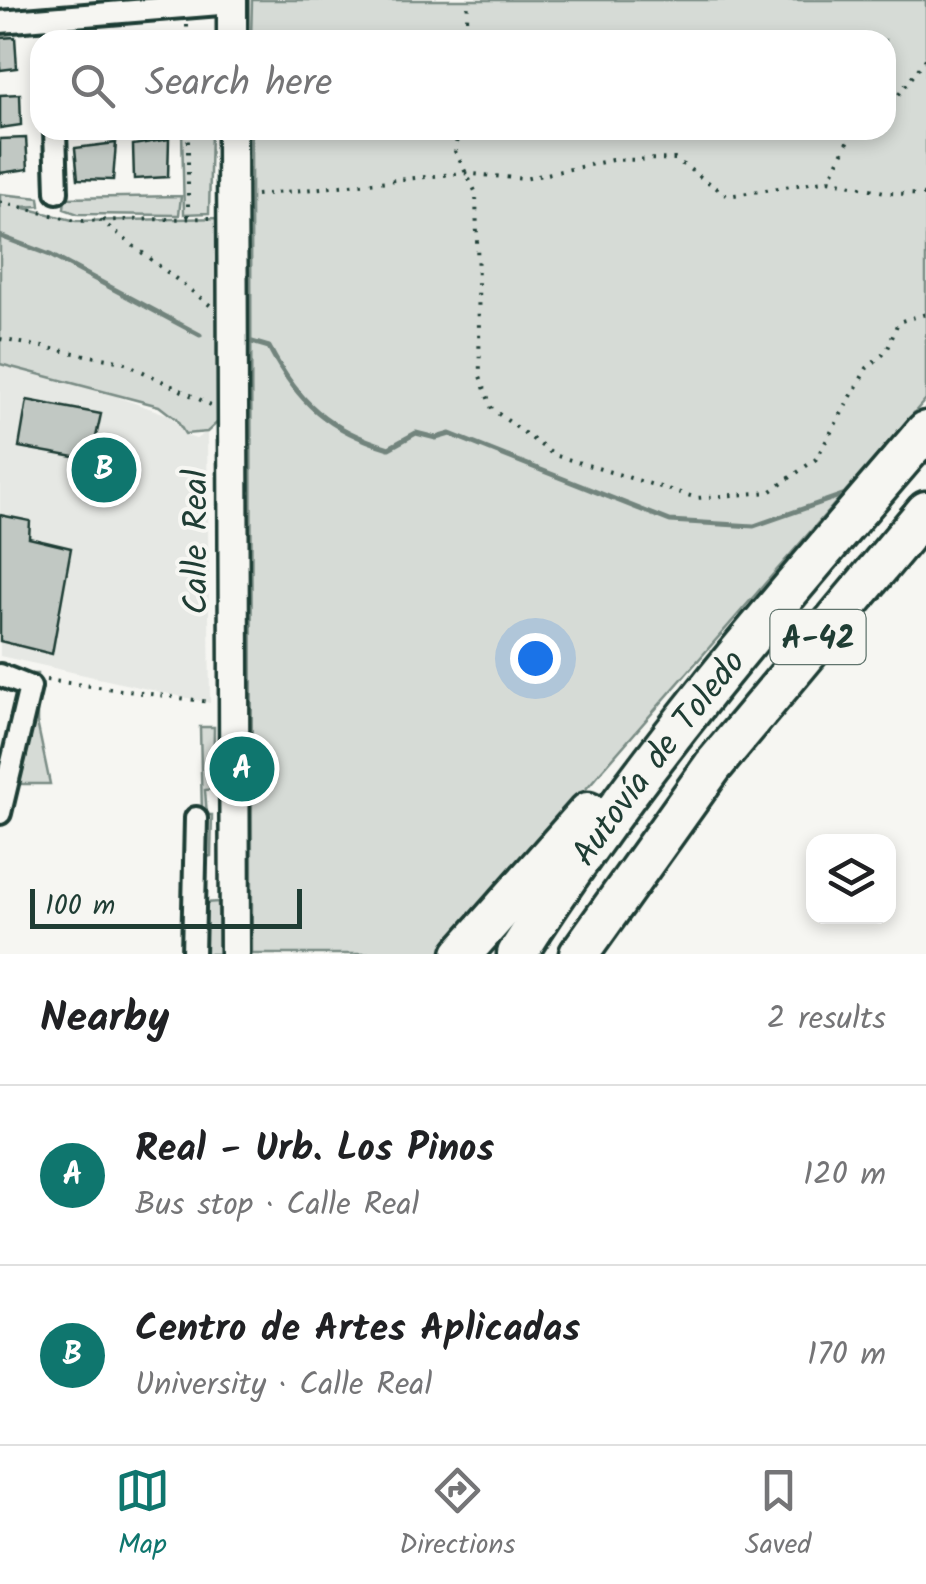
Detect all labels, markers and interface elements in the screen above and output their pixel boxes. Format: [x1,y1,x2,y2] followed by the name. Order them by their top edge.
[30,30,896,140] search box
[145,55,332,115] text: Search here
[65,58,120,113] icon: search
[72,432,136,508] pin: B
[170,469,226,615] street label: Calle Real
[770,610,866,664] road number: A-42
[510,633,561,684] your location
[558,638,761,879] street label: Autovía de Toledo
[210,732,274,806] pin: A
[806,834,896,924] map controls
[806,834,896,924] button: layers
[30,884,302,928] scale bar
[45,884,115,929] text: 100 m
[40,986,169,1053] text: Nearby
[767,994,886,1045] text: 2 results
[135,1120,494,1180] text: Real - Urb. Los Pinos
[62,1150,83,1201] text: A
[803,1150,886,1201] text: 120 m
[135,1180,419,1231] text: Bus stop · Calle Real
[135,1300,580,1360] text: Centro de Artes Aplicadas
[63,1330,82,1381] text: B
[807,1330,886,1381] text: 170 m
[135,1360,432,1411] text: University · Calle Real
[115,1463,170,1568] tab: Map
[399,1463,515,1568] tab: Directions
[745,1463,811,1568] tab: Saved

